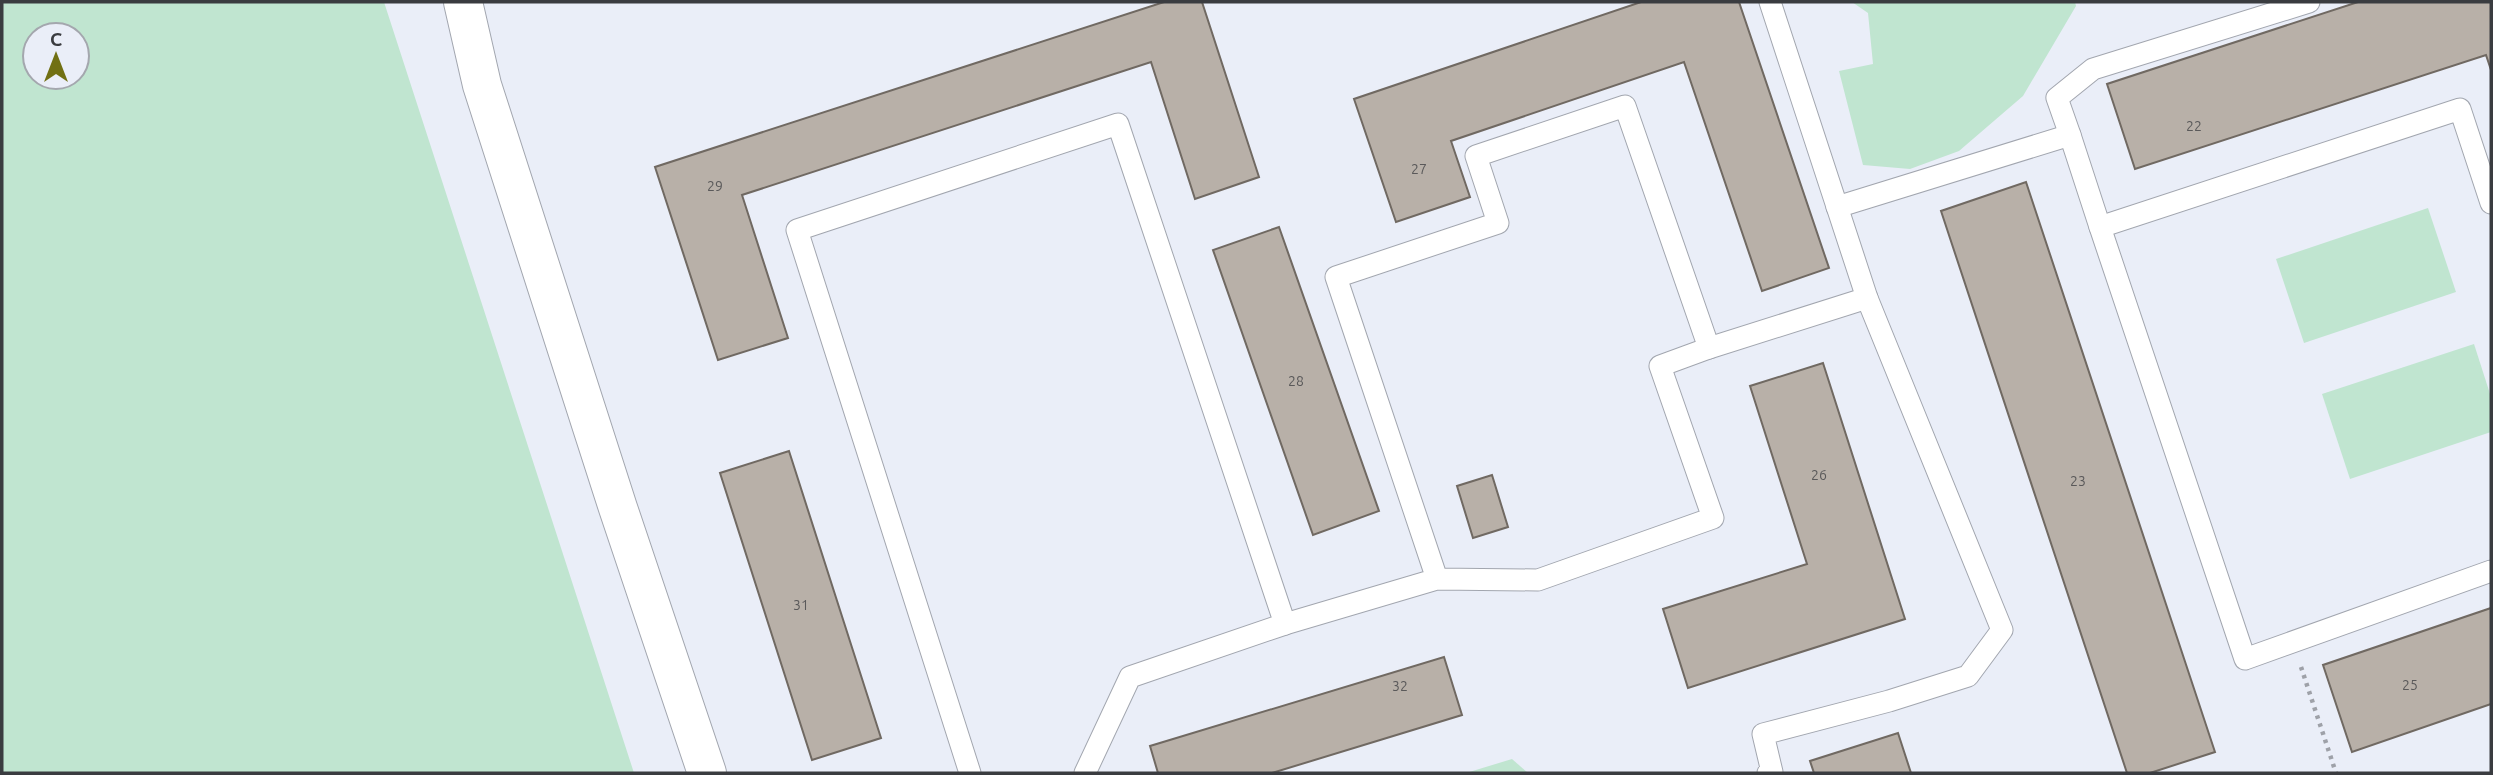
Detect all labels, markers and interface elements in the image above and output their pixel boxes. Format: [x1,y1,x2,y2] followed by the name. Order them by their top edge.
[21,21,91,91] north arrow
[50,28,62,50] text: С
[2186,118,2202,134] house number: 22
[1411,161,1427,177] house number: 27
[707,178,723,194] house number: 29
[1288,373,1304,389] house number: 28
[1811,467,1827,483] house number: 26
[2070,473,2086,489] house number: 23
[793,597,809,613] house number: 31
[2402,677,2418,693] house number: 25
[1392,678,1408,694] house number: 32

